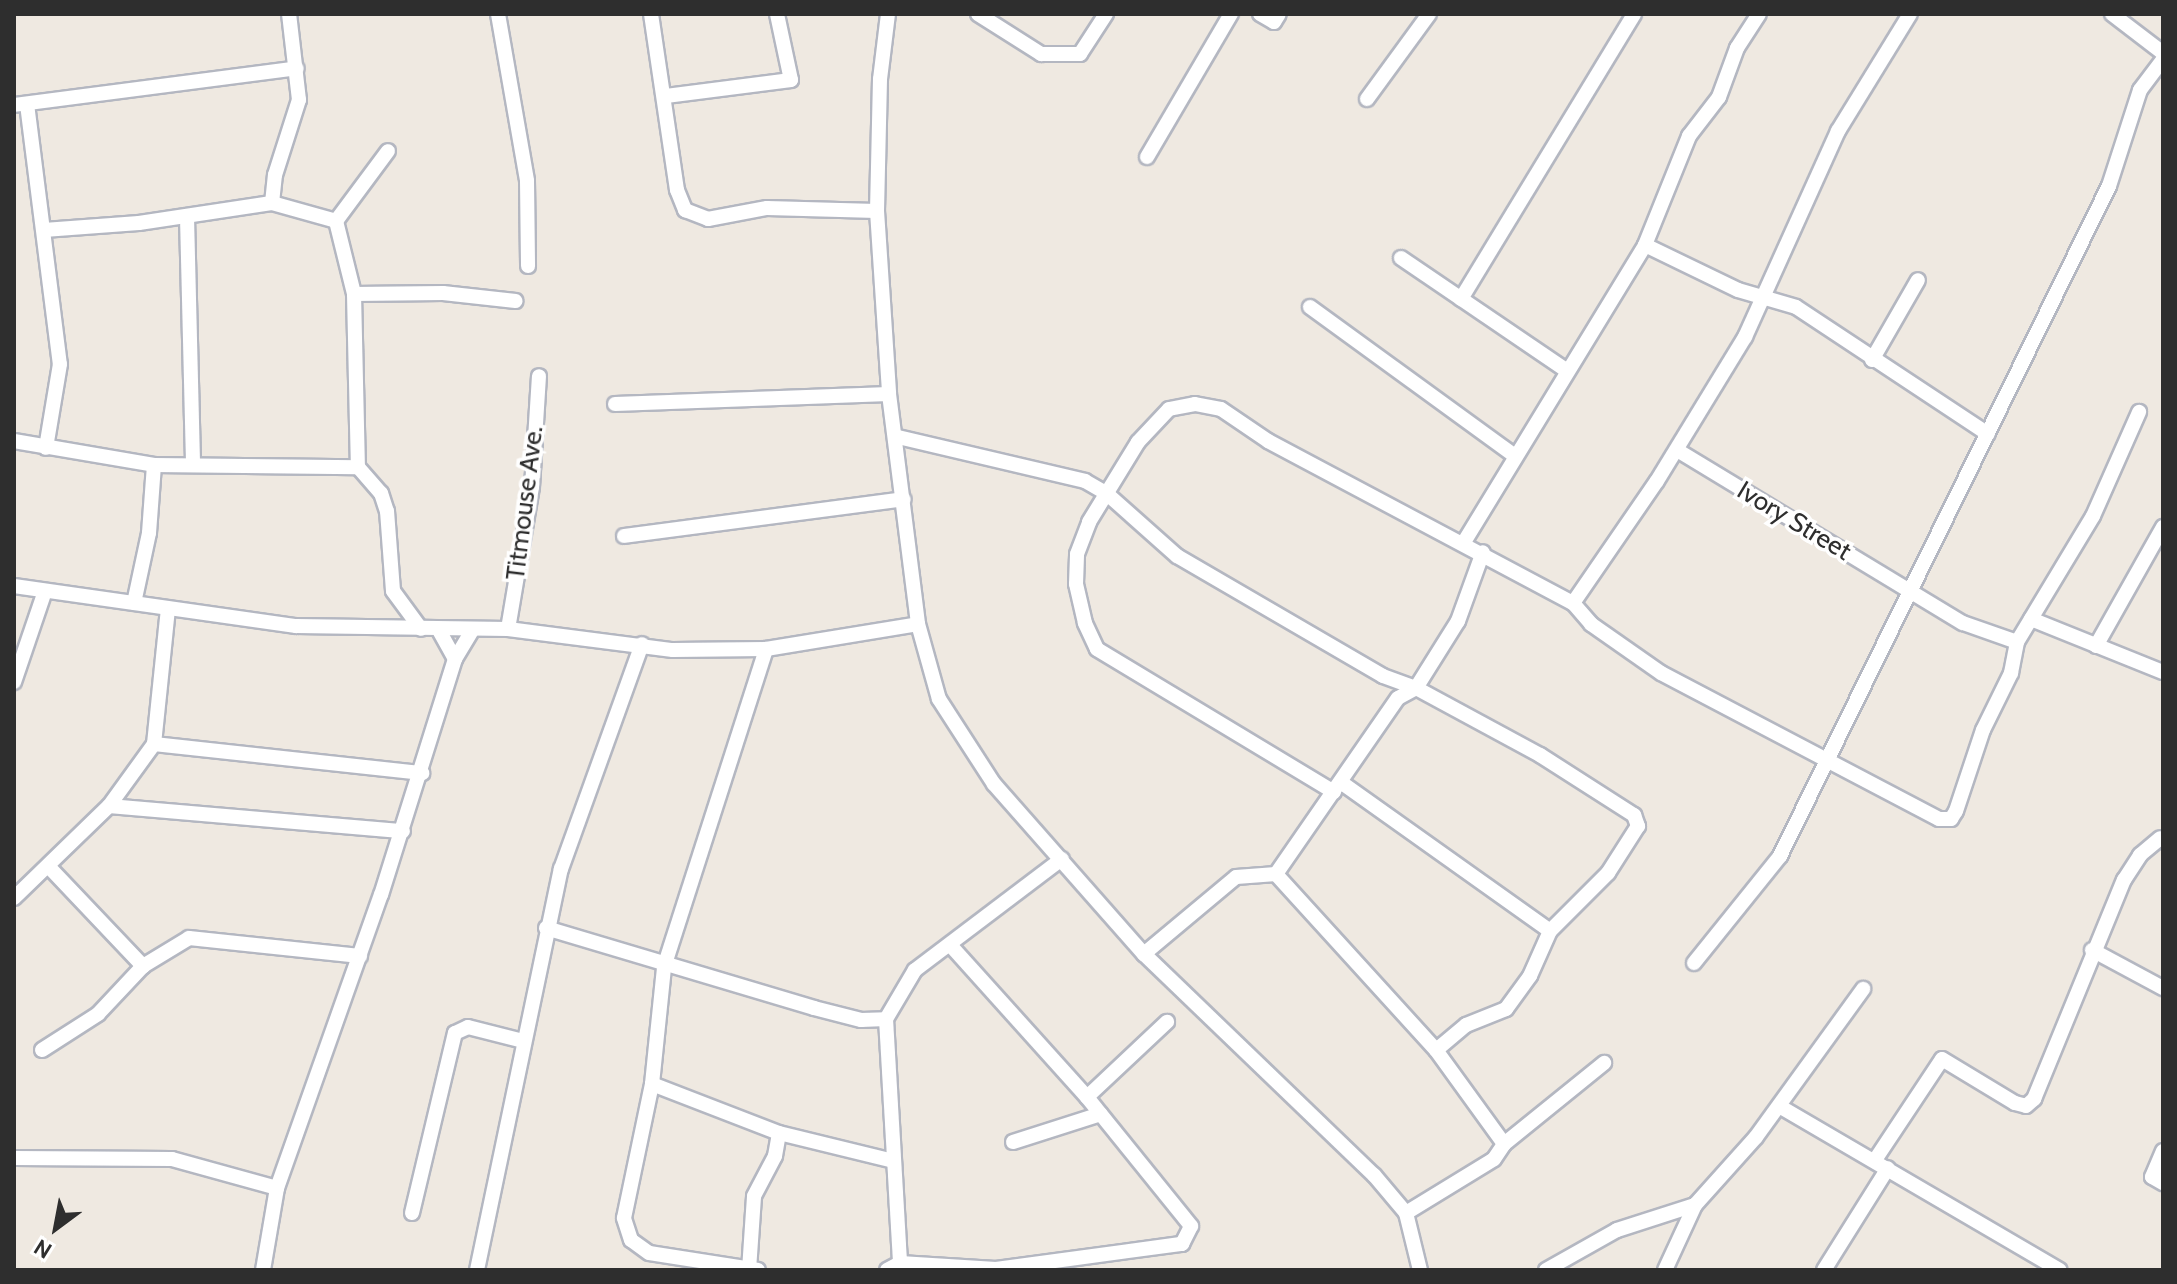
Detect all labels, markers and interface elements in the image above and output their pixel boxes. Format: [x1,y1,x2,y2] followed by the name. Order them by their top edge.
[500,424,550,582] street label: Titmouse Ave.
[1731,475,1857,567] street label: Ivory Street
[16,1188,96,1268] north arrow
[29,1233,57,1264] text: N

